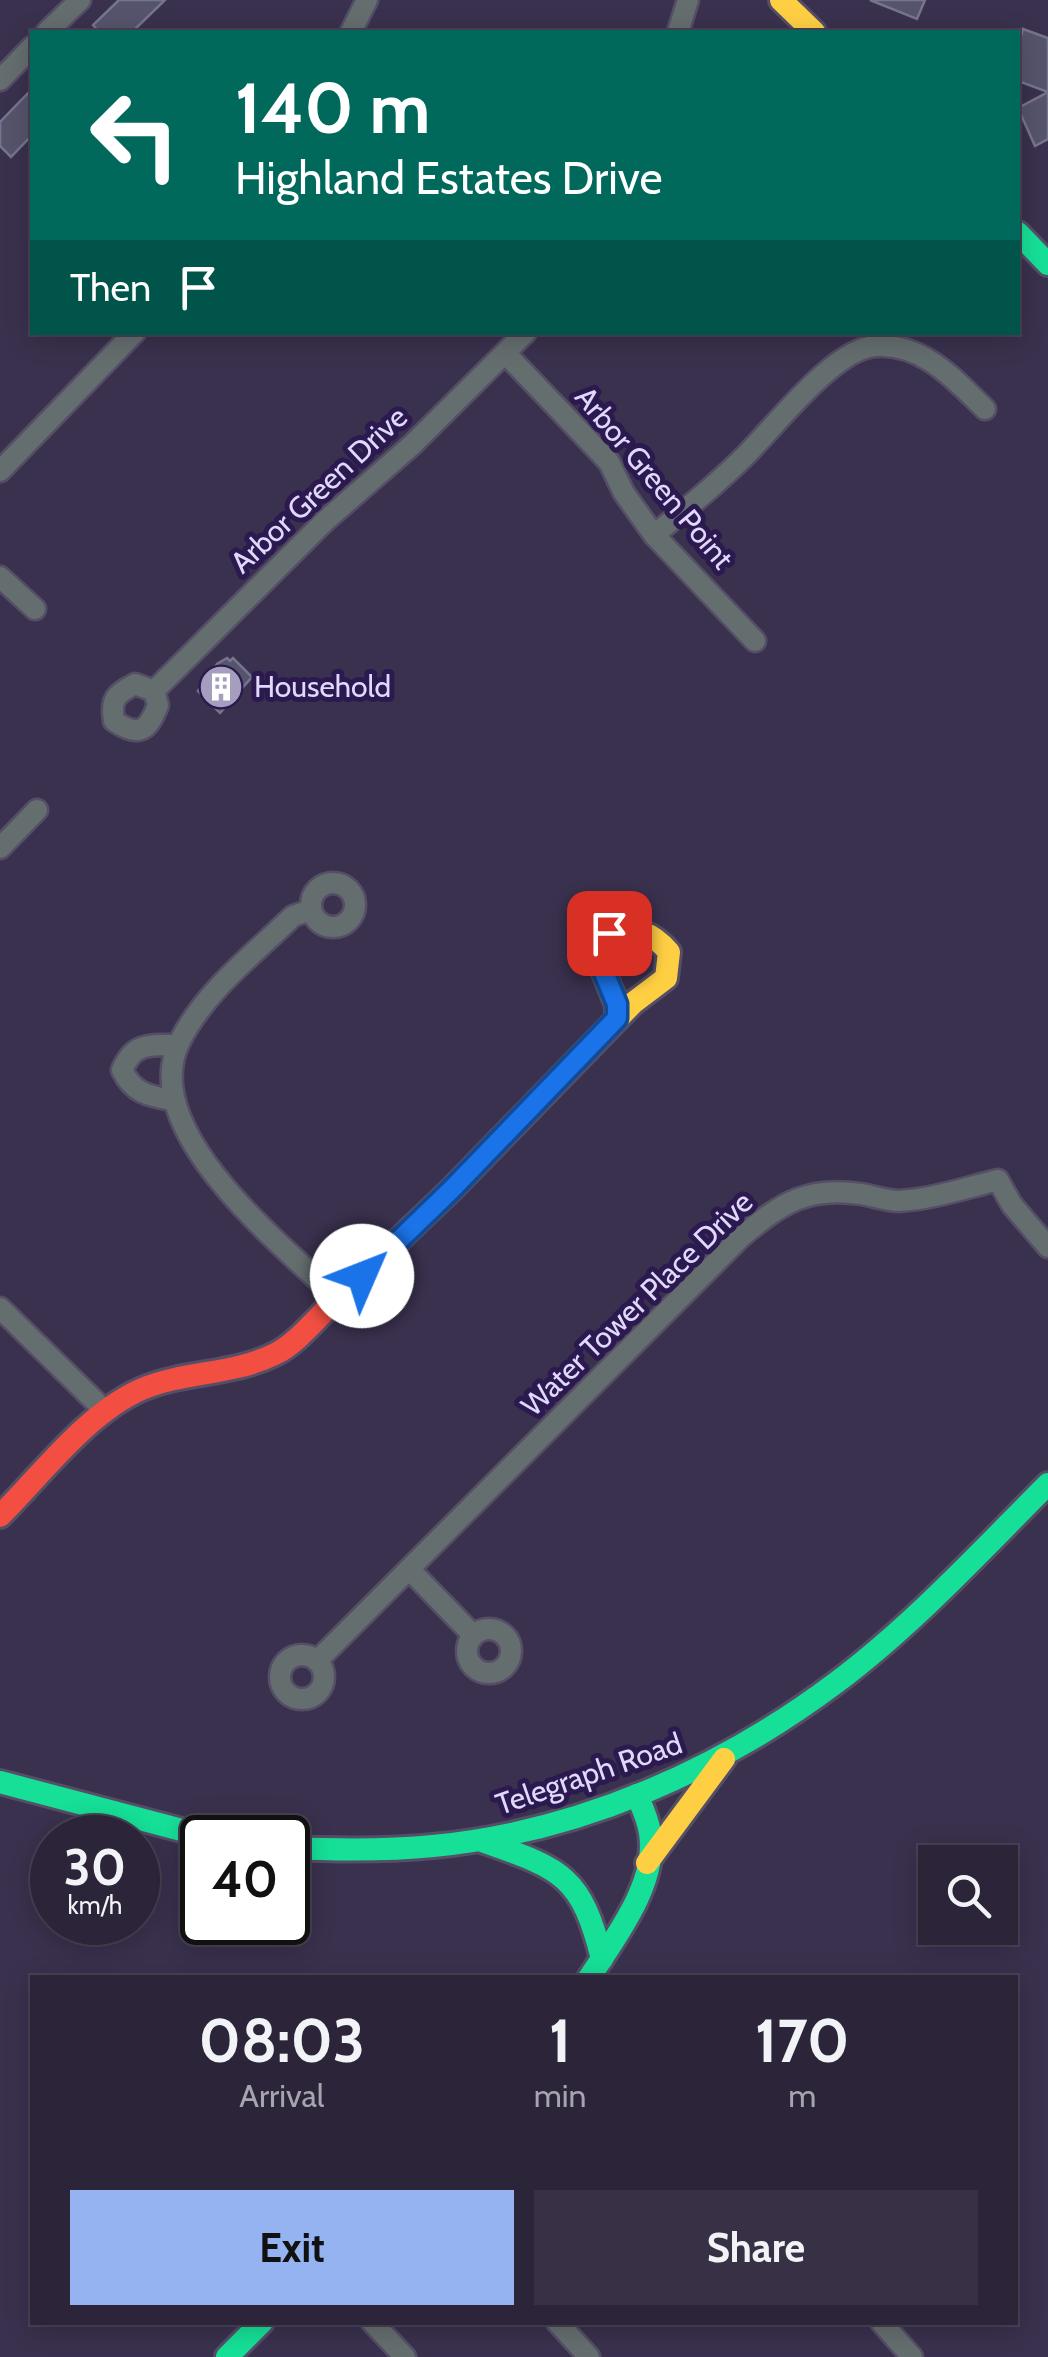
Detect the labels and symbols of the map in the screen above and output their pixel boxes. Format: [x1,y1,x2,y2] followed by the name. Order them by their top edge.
[567,379,741,576] street label: Arbor Green Point
[223,398,415,581] street label: Arbor Green Drive
[198,664,244,710] building icon: Household
[254,668,391,705] place label: Household
[567,891,652,976] pin
[513,1184,760,1424] street label: Water Tower Place Drive
[310,1224,414,1328] position arrow
[491,1724,687,1823] street label: Telegraph Road
[180,1815,310,1945] speed limit sign: 40

